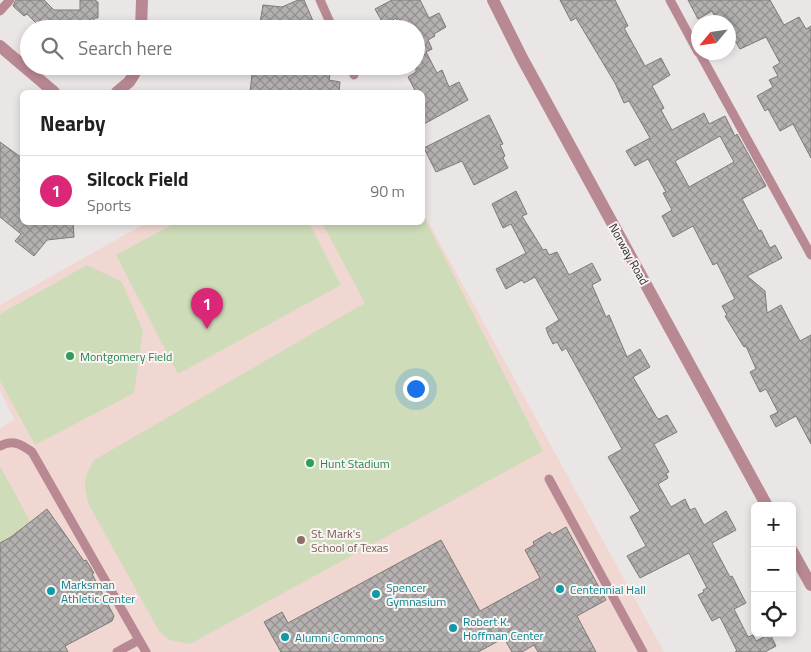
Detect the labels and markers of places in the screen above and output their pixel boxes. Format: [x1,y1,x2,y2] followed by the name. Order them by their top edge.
[191,288,223,329] pin: 1
[80,347,172,366] place label: Montgomery Field
[64,350,76,362] marker: Montgomery Field
[320,454,390,473] place label: Hunt Stadium
[304,457,316,469] marker: Hunt Stadium
[311,524,389,557] place label: St. Mark's School of Texas
[295,534,307,546] marker: St. Mark's School of Texas
[61,575,135,608] place label: Marksman Athletic Center
[386,578,446,611] place label: Spencer Gymnasium
[570,580,646,599] place label: Centennial Hall
[554,583,566,595] marker: Centennial Hall
[45,585,57,597] marker: Marksman Athletic Center
[370,588,382,600] marker: Spencer Gymnasium
[463,612,544,645] place label: Robert K. Hoffman Center
[447,622,459,634] marker: Robert K. Hoffman Center
[295,628,385,647] place label: Alumni Commons
[279,631,291,643] marker: Alumni Commons

